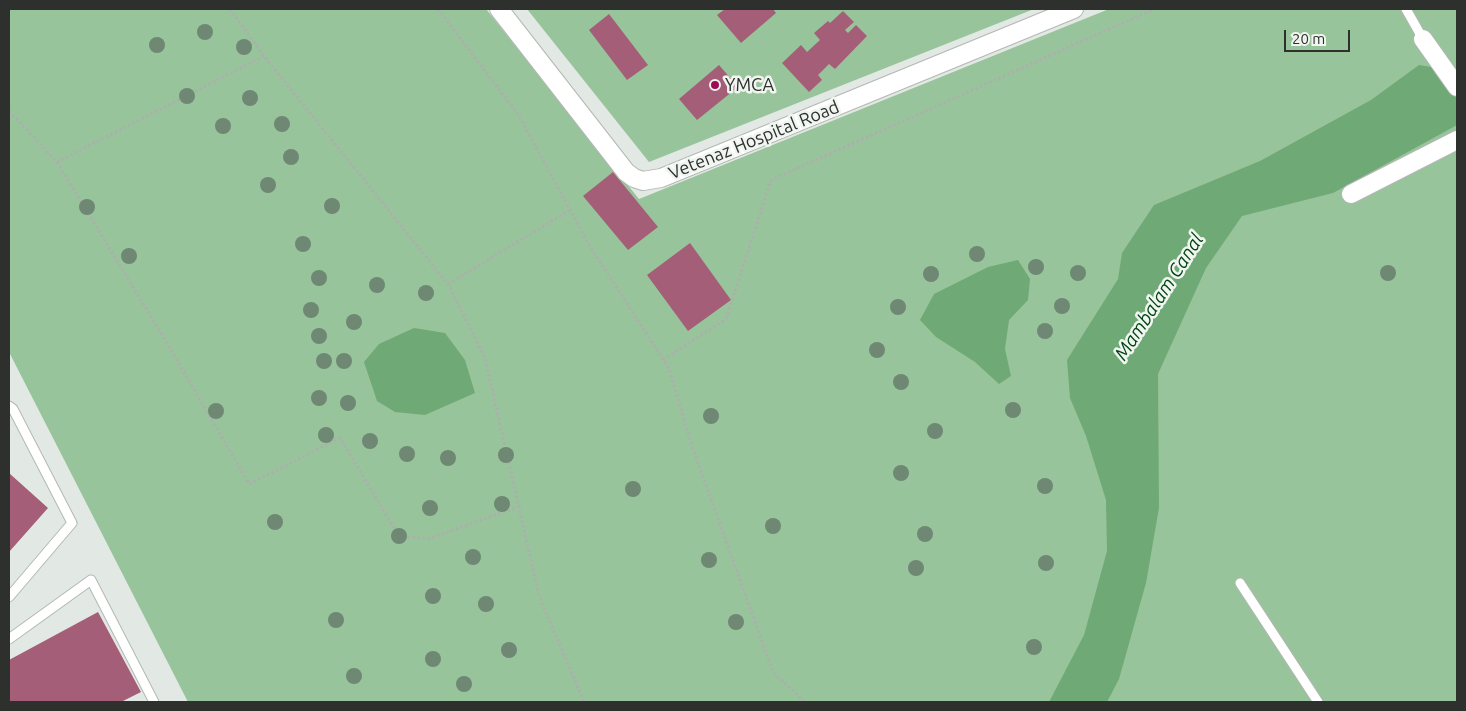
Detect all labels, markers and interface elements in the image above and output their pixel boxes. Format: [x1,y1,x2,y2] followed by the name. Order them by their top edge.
[1286,20,1352,52] scale bar
[1292,30,1325,47] text: 20 m
[725,74,774,96] place label: YMCA
[709,79,721,91] marker: YMCA
[666,96,842,184] street label: Vetenaz Hospital Road
[1110,229,1208,365] water label: Mambalam Canal

